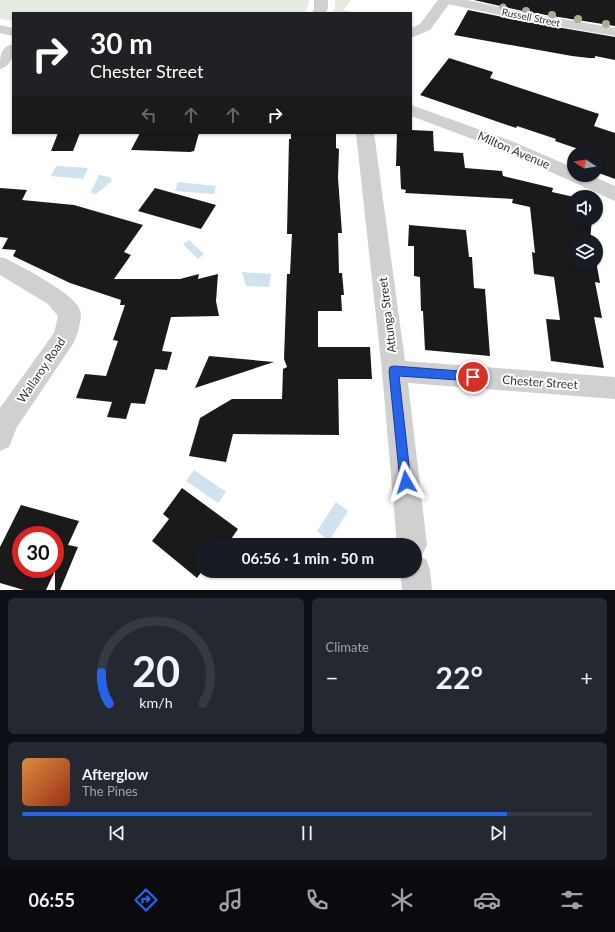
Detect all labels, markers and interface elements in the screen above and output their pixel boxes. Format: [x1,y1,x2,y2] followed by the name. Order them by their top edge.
[501,5,562,29] street label: Russell Street
[90,26,153,60] text: 30 m
[24,28,76,80] icon: right
[90,60,203,82] text: Chester Street
[138,104,160,126] icon: left
[180,104,202,126] icon: ahead
[222,104,244,126] icon: ahead
[264,104,286,126] icon: right
[476,128,552,172] street label: Milton Avenue
[567,146,603,182] north arrow
[567,146,603,270] map controls
[567,190,603,226] button: sound
[567,234,603,270] button: layers
[375,276,399,354] street label: Attunga Street
[14,334,68,406] street label: Wallaroy Road
[456,360,490,394] pin
[462,366,484,388] icon: arrive
[502,372,579,392] street label: Chester Street
[385,461,427,503] position arrow
[12,526,64,578] speed limit sign: 30
[242,549,374,567] text: 06:56 · 1 min · 50 m
[326,639,369,655] text: Climate
[132,646,180,696] text: 20
[436,659,483,695] text: 22°
[326,664,338,691] text: −
[580,664,593,691] text: +
[139,694,172,711] text: km/h
[82,765,148,783] text: Afterglow
[82,783,138,799] text: The Pines
[106,822,128,844] icon: previous
[296,822,318,844] icon: pause
[487,822,509,844] icon: next
[132,886,160,914] icon: directions
[217,886,245,914] icon: music
[303,886,331,914] icon: phone
[388,886,416,914] icon: climate
[473,886,501,914] icon: car
[558,886,586,914] icon: filters
[29,889,75,911] text: 06:55

